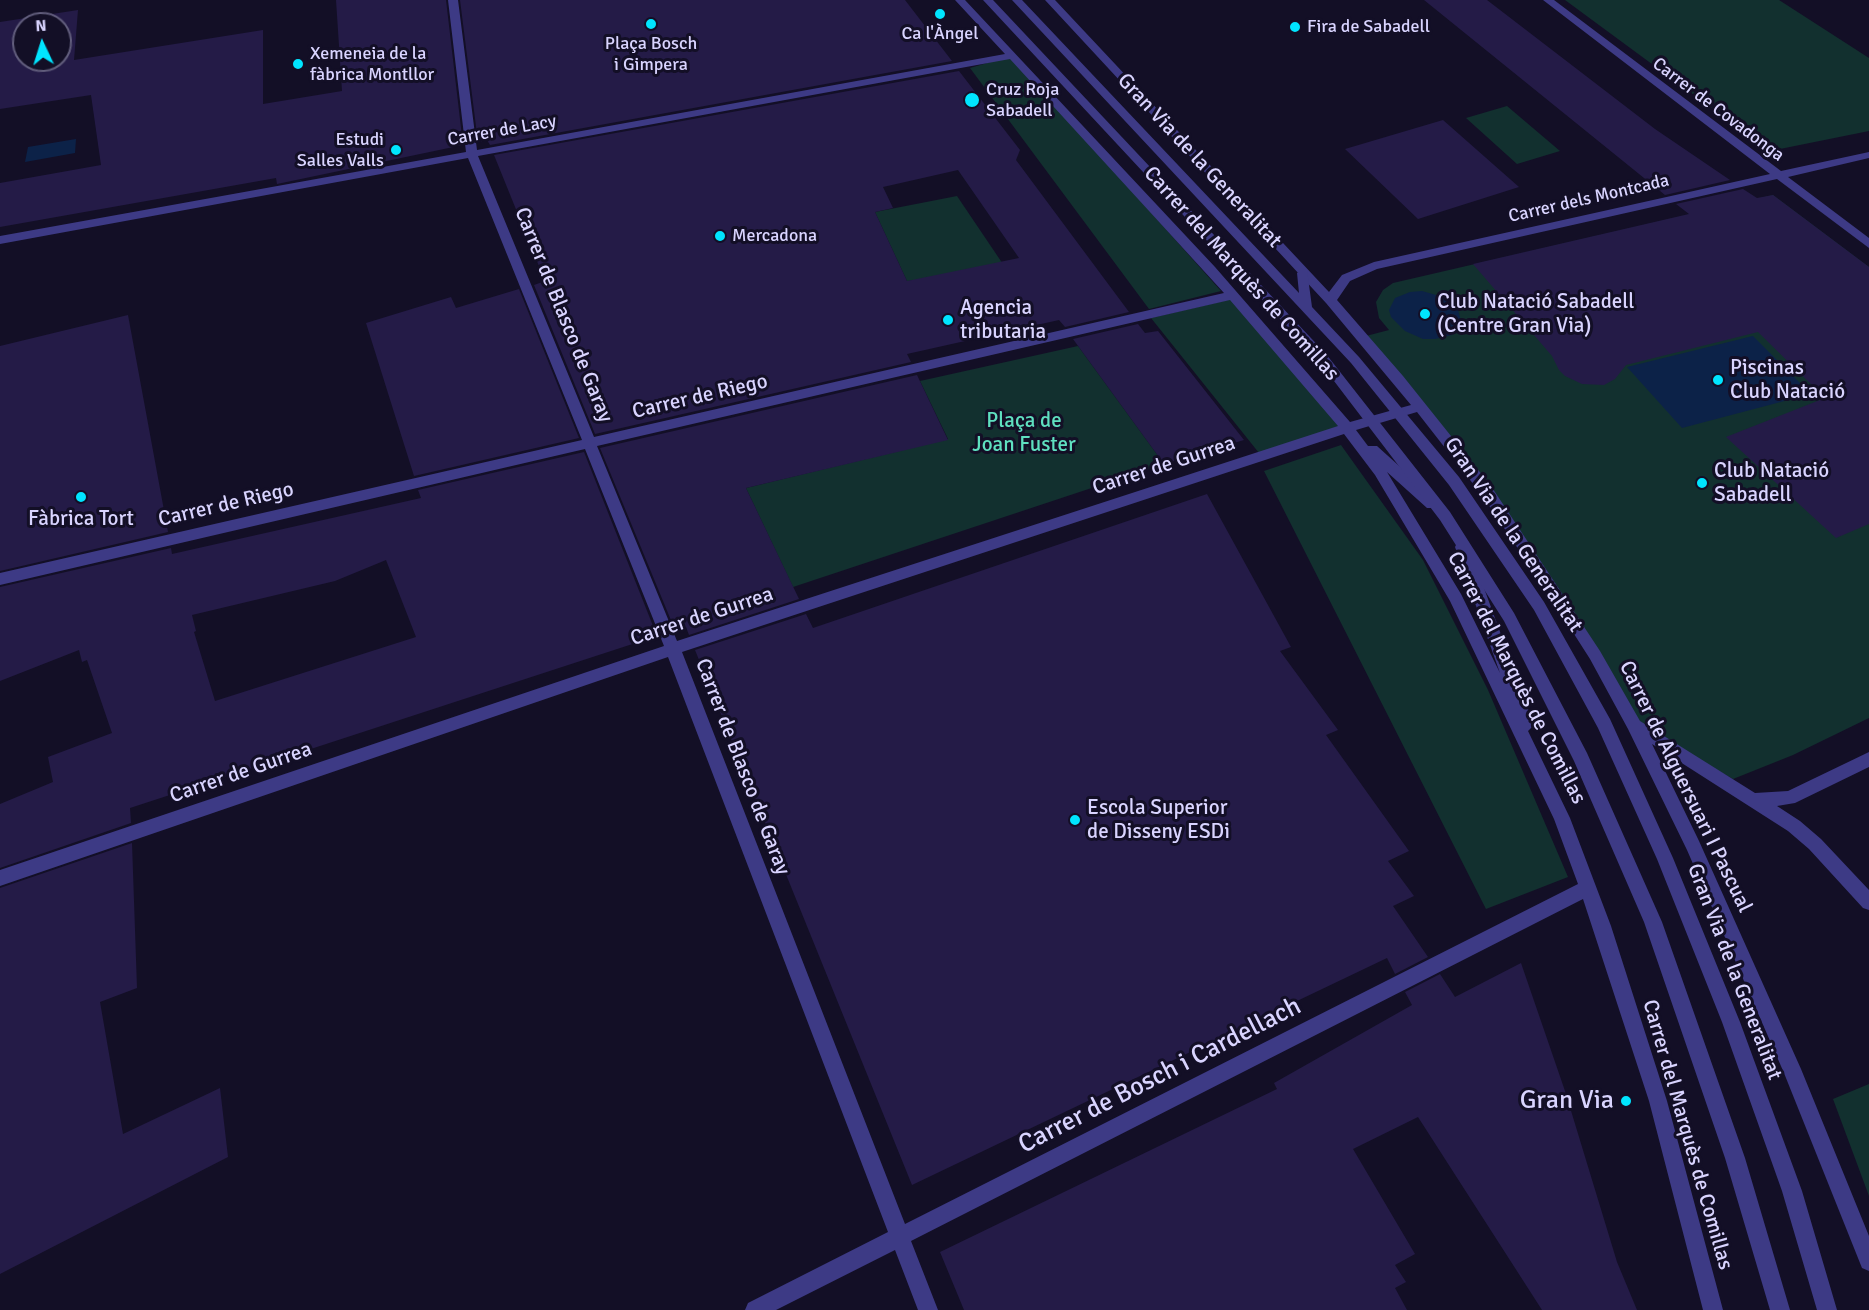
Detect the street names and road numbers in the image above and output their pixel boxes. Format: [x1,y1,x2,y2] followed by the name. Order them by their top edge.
[1648,53,1788,167] street label: Carrer de Covadonga
[1112,68,1286,254] street label: Gran Via de la Generalitat
[446,111,558,151] street label: Carrer de Lacy
[1138,162,1344,386] street label: Carrer del Marquès de Comillas
[1507,170,1671,228] street label: Carrer dels Montcada
[508,204,618,426] street label: Carrer de Blasco de Garay
[630,369,770,425] street label: Carrer de Riego
[1089,431,1239,501] street label: Carrer de Gurrea
[1438,433,1588,637] street label: Gran Via de la Generalitat
[156,477,296,533] street label: Carrer de Riego
[1441,548,1591,808] street label: Carrer del Marquès de Comillas
[627,582,777,652] street label: Carrer de Gurrea
[689,655,795,879] street label: Carrer de Blasco de Garay
[1613,657,1757,917] street label: Carrer de Alguersuari I Pascual
[167,737,315,809] street label: Carrer de Gurrea
[1681,860,1787,1084] street label: Gran Via de la Generalitat
[1013,991,1307,1161] street label: Carrer de Bosch i Cardellach
[1636,997,1738,1273] street label: Carrer del Marquès de Comillas

